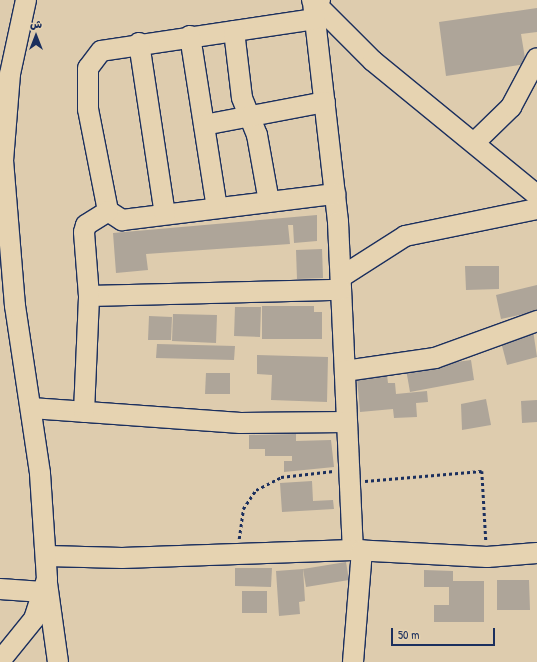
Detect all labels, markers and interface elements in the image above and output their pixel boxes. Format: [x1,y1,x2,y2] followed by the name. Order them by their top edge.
[16,16,56,56] north arrow
[30,17,42,31] text: ش
[393,620,497,646] scale bar
[398,626,419,643] text: 50 m

